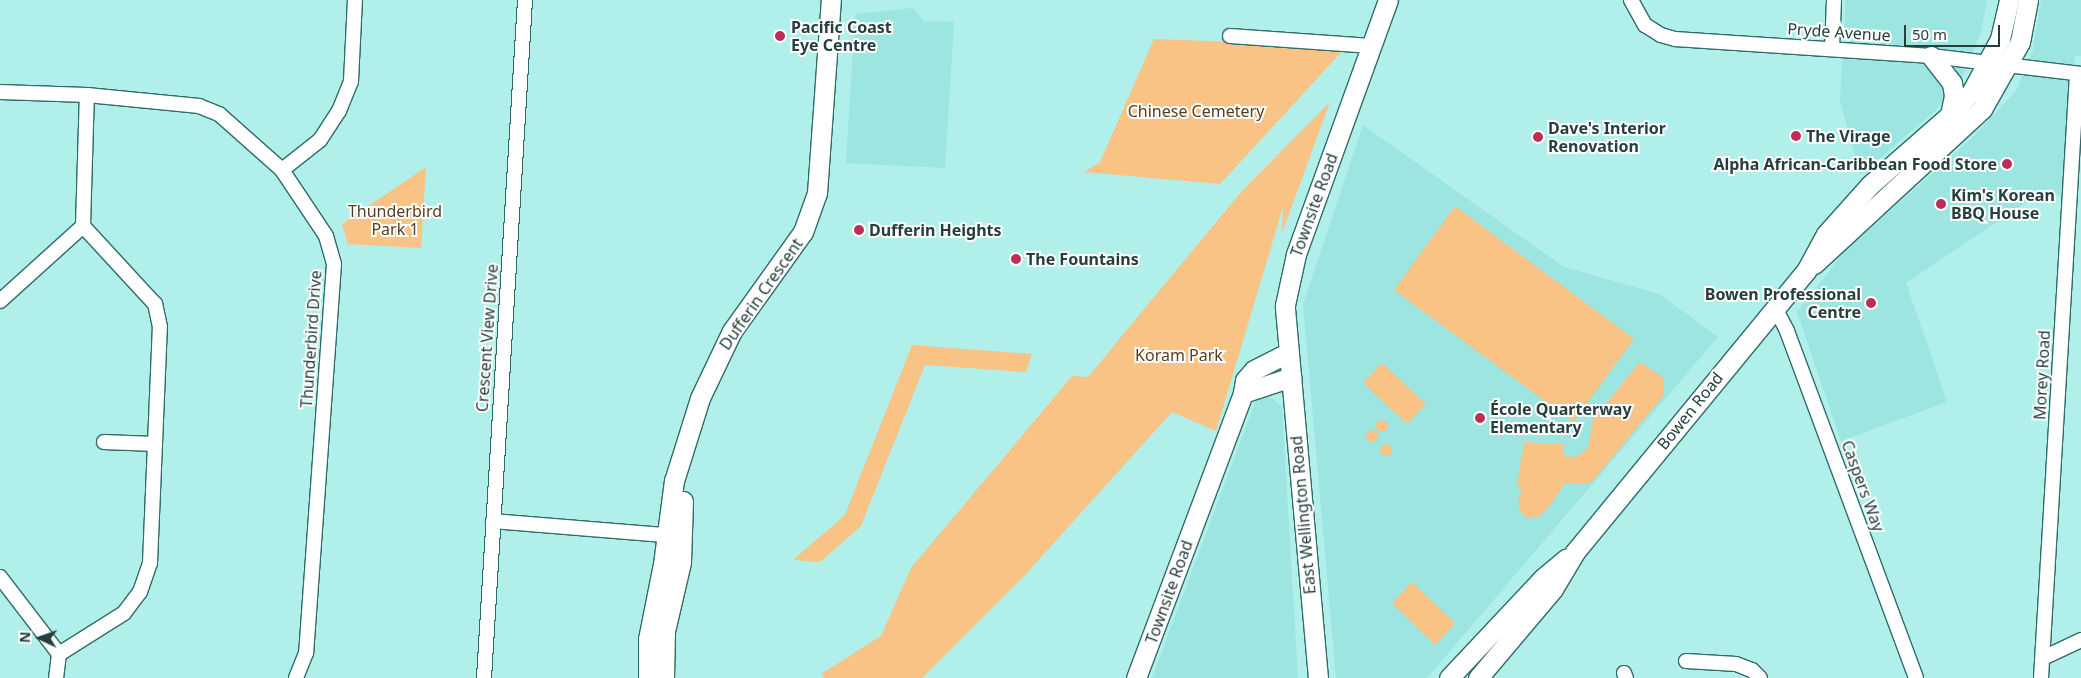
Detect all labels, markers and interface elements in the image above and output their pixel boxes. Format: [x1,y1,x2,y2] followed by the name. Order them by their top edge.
[1906,15,2002,47] scale bar
[791,17,892,55] place label: Pacific Coast Eye Centre
[1787,19,1891,45] street label: Pryde Avenue
[1912,24,1947,44] text: 50 m
[773,29,787,43] marker: Pacific Coast Eye Centre
[1128,101,1264,121] park label: Chinese Cemetery
[1548,118,1666,156] place label: Dave's Interior Renovation
[1806,126,1891,146] place label: The Virage
[1790,130,1802,142] marker: The Virage
[1532,131,1544,143] marker: Dave's Interior Renovation
[1286,151,1342,259] street label: Townsite Road
[1713,154,1997,174] place label: Alpha African-Caribbean Food Store
[2001,158,2013,170] marker: Alpha African-Caribbean Food Store
[1951,185,2055,223] place label: Kim's Korean BBQ House
[1935,198,1947,210] marker: Kim's Korean BBQ House
[348,201,442,239] park label: Thunderbird Park 1
[869,220,1002,240] place label: Dufferin Heights
[853,224,865,236] marker: Dufferin Heights
[715,234,807,354] street label: Dufferin Crescent
[1026,249,1139,269] place label: The Fountains
[1010,253,1022,265] marker: The Fountains
[472,263,502,413] street label: Crescent View Drive
[297,270,325,408] street label: Thunderbird Drive
[1705,284,1861,322] place label: Bowen Professional Centre
[1865,297,1877,309] marker: Bowen Professional Centre
[2030,330,2054,420] street label: Morey Road
[1135,345,1223,365] park label: Koram Park
[1653,368,1727,454] street label: Bowen Road
[1490,399,1632,437] place label: École Quarterway Elementary
[1474,412,1486,424] marker: École Quarterway Elementary
[1287,435,1319,595] street label: East Wellington Road
[1838,438,1888,534] street label: Caspers Way
[1141,538,1197,646] street label: Townsite Road
[15,613,65,663] north arrow
[15,631,34,643] text: N

